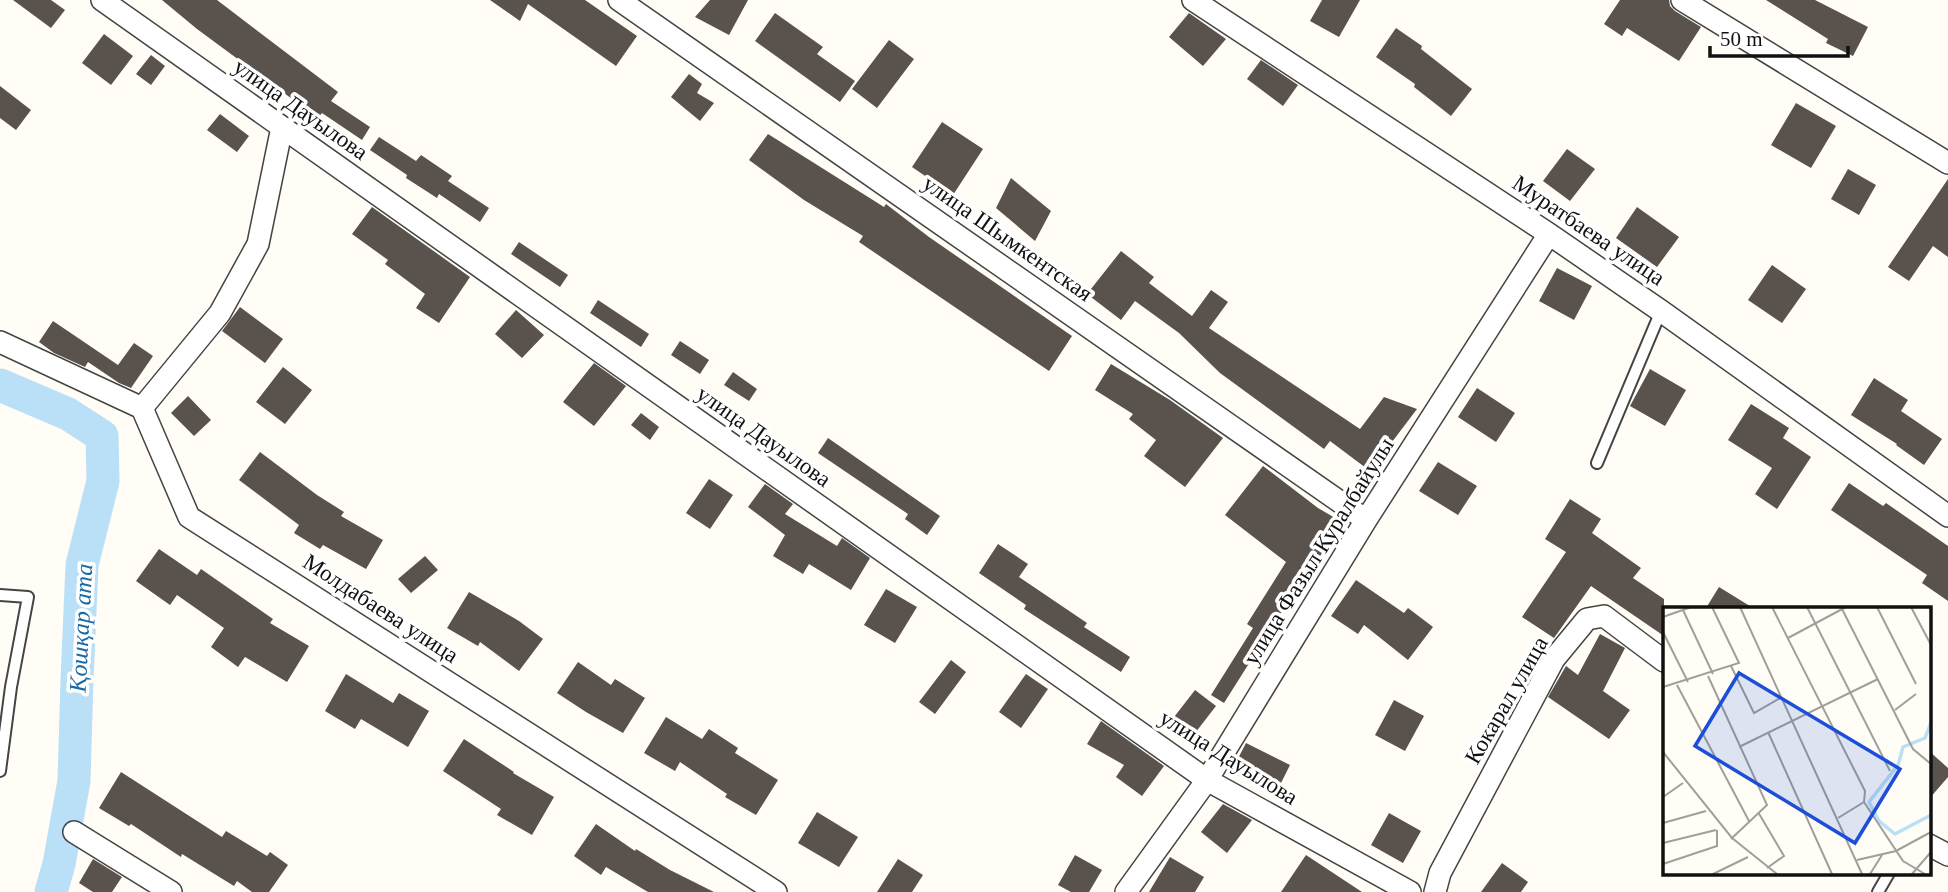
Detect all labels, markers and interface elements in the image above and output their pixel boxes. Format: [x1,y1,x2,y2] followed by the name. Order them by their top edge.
[1710,14,1848,58] scale bar
[1720,27,1763,51] text: 50 m
[229,54,373,165] street label: улица Дауылова
[1508,170,1669,291] street label: Муратбаева улица
[918,171,1098,307] street label: улица Шымкентская
[692,381,836,492] street label: улица Дауылова
[1238,433,1399,669] street label: улица Фазыл Куралбайулы
[298,549,463,668] street label: Молдабаева улица
[65,563,97,694] water label: Қошқар ата
[1663,607,1930,874] inset map
[1460,632,1553,768] street label: Кокарал улица
[1155,705,1302,810] street label: улица Дауылова

